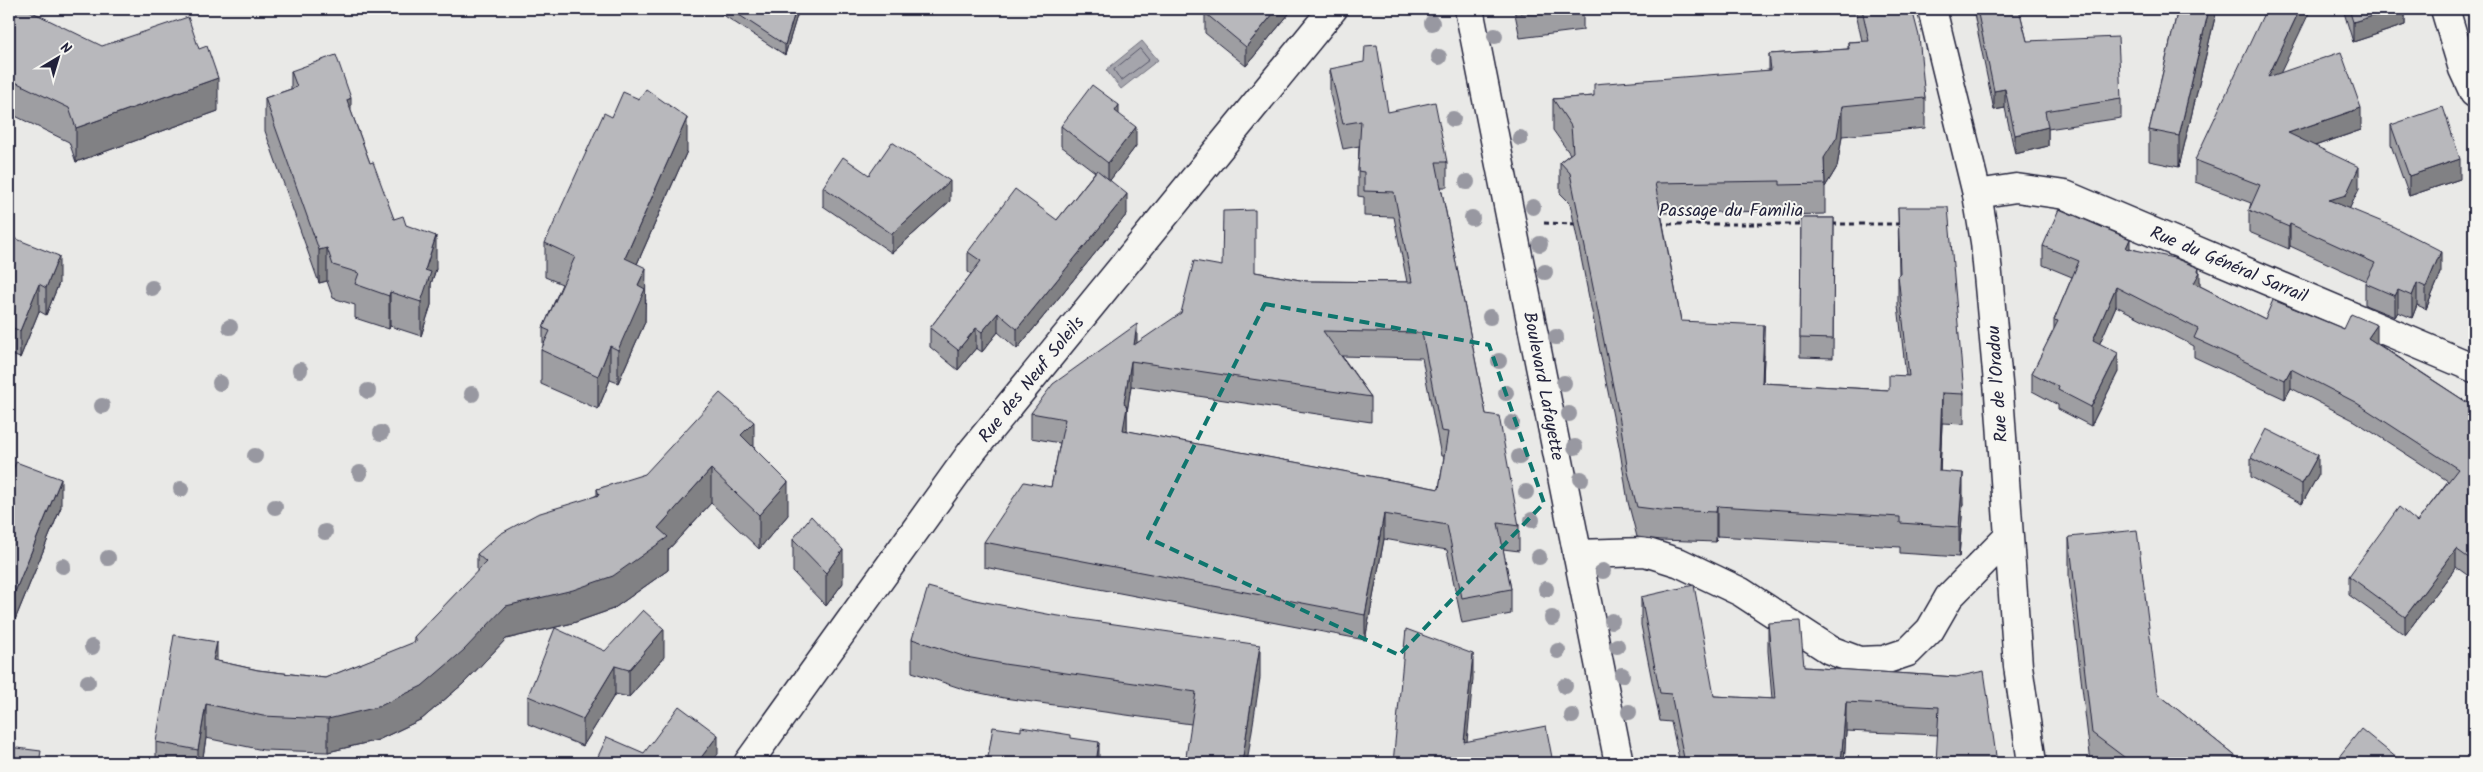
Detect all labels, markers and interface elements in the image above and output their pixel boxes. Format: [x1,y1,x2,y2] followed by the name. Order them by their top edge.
[32,32,82,82] north arrow
[55,37,76,60] text: N
[1659,197,1803,226] street label: Passage du Familia
[2145,219,2312,312] street label: Rue du Général Sarrail
[1514,309,1571,463] street label: Boulevard Lafayette
[972,310,1093,450] street label: Rue des Neuf Soleils
[1980,324,2017,443] street label: Rue de l'Oradou

